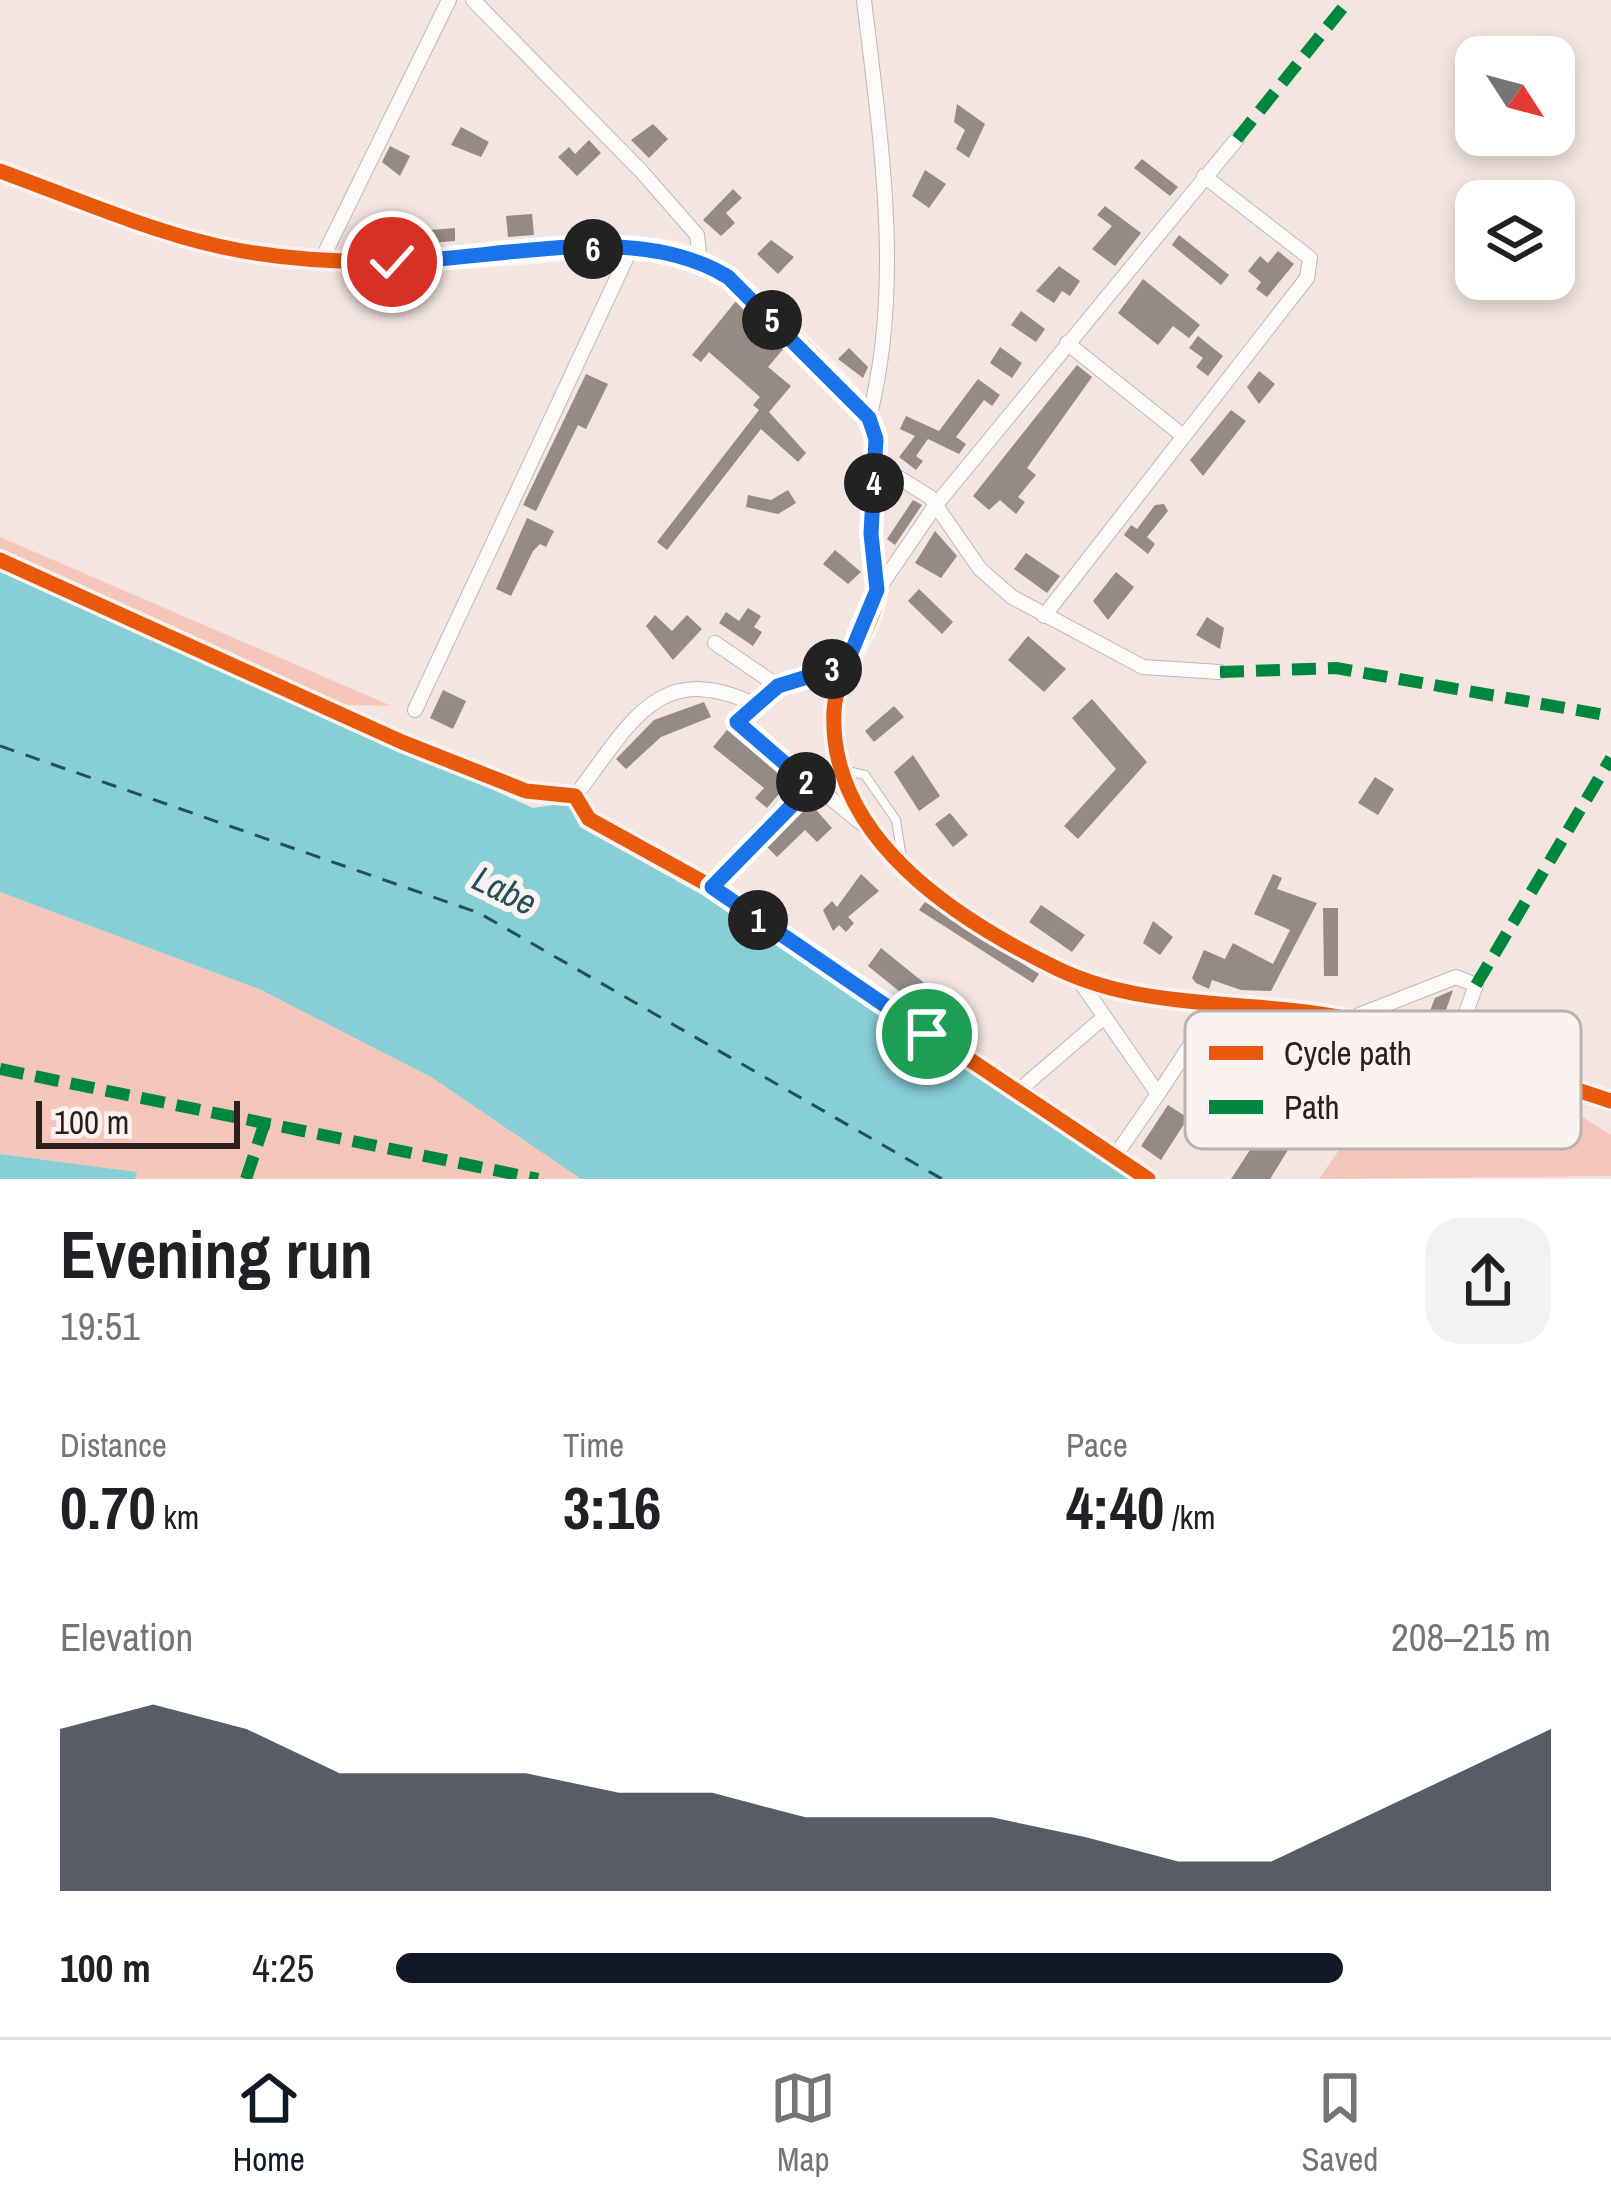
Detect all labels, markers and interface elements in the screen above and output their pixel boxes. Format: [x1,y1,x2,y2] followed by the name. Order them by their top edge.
[1455,36,1575,156] north arrow
[1455,36,1575,300] map controls
[1455,180,1575,300] button: layers
[341,211,443,313] pin
[563,219,623,279] pin: 6
[585,227,601,271] text: 6
[359,229,425,295] icon: check
[742,290,802,350] pin: 5
[764,298,780,342] text: 5
[844,453,904,513] pin: 4
[866,461,882,505] text: 4
[802,639,862,699] pin: 3
[824,647,840,691] text: 3
[776,752,836,812] pin: 2
[798,760,814,804] text: 2
[465,854,545,926] water label: Labe
[728,890,788,950] pin: 1
[750,898,766,942] text: 1
[876,983,978,1085] pin
[894,1001,960,1067] icon: arrive
[1185,1011,1581,1149] legend
[1284,1031,1412,1075] text: Cycle path
[1284,1085,1340,1129] text: Path
[36,1095,240,1148] scale bar
[54,1100,129,1144] text: 100 m
[60,1210,373,1299] text: Evening run
[1425,1218,1551,1344] button: share
[60,1300,140,1352] text: 19:51
[60,1423,167,1467] text: Distance
[563,1423,624,1467] text: Time
[1066,1423,1128,1467] text: Pace
[60,1467,156,1548] text: 0.70
[563,1467,661,1548] text: 3:16
[1066,1467,1164,1548] text: 4:40
[156,1495,199,1539] text: km
[1164,1495,1216,1539] text: /km
[60,1611,193,1663] text: Elevation
[1391,1611,1551,1663] text: 208–215 m
[60,1942,151,1994] text: 100 m
[252,1942,314,1994] text: 4:25
[233,2065,305,2181] tab: Home
[770,2065,836,2181] tab: Map
[1302,2065,1378,2181] tab: Saved

